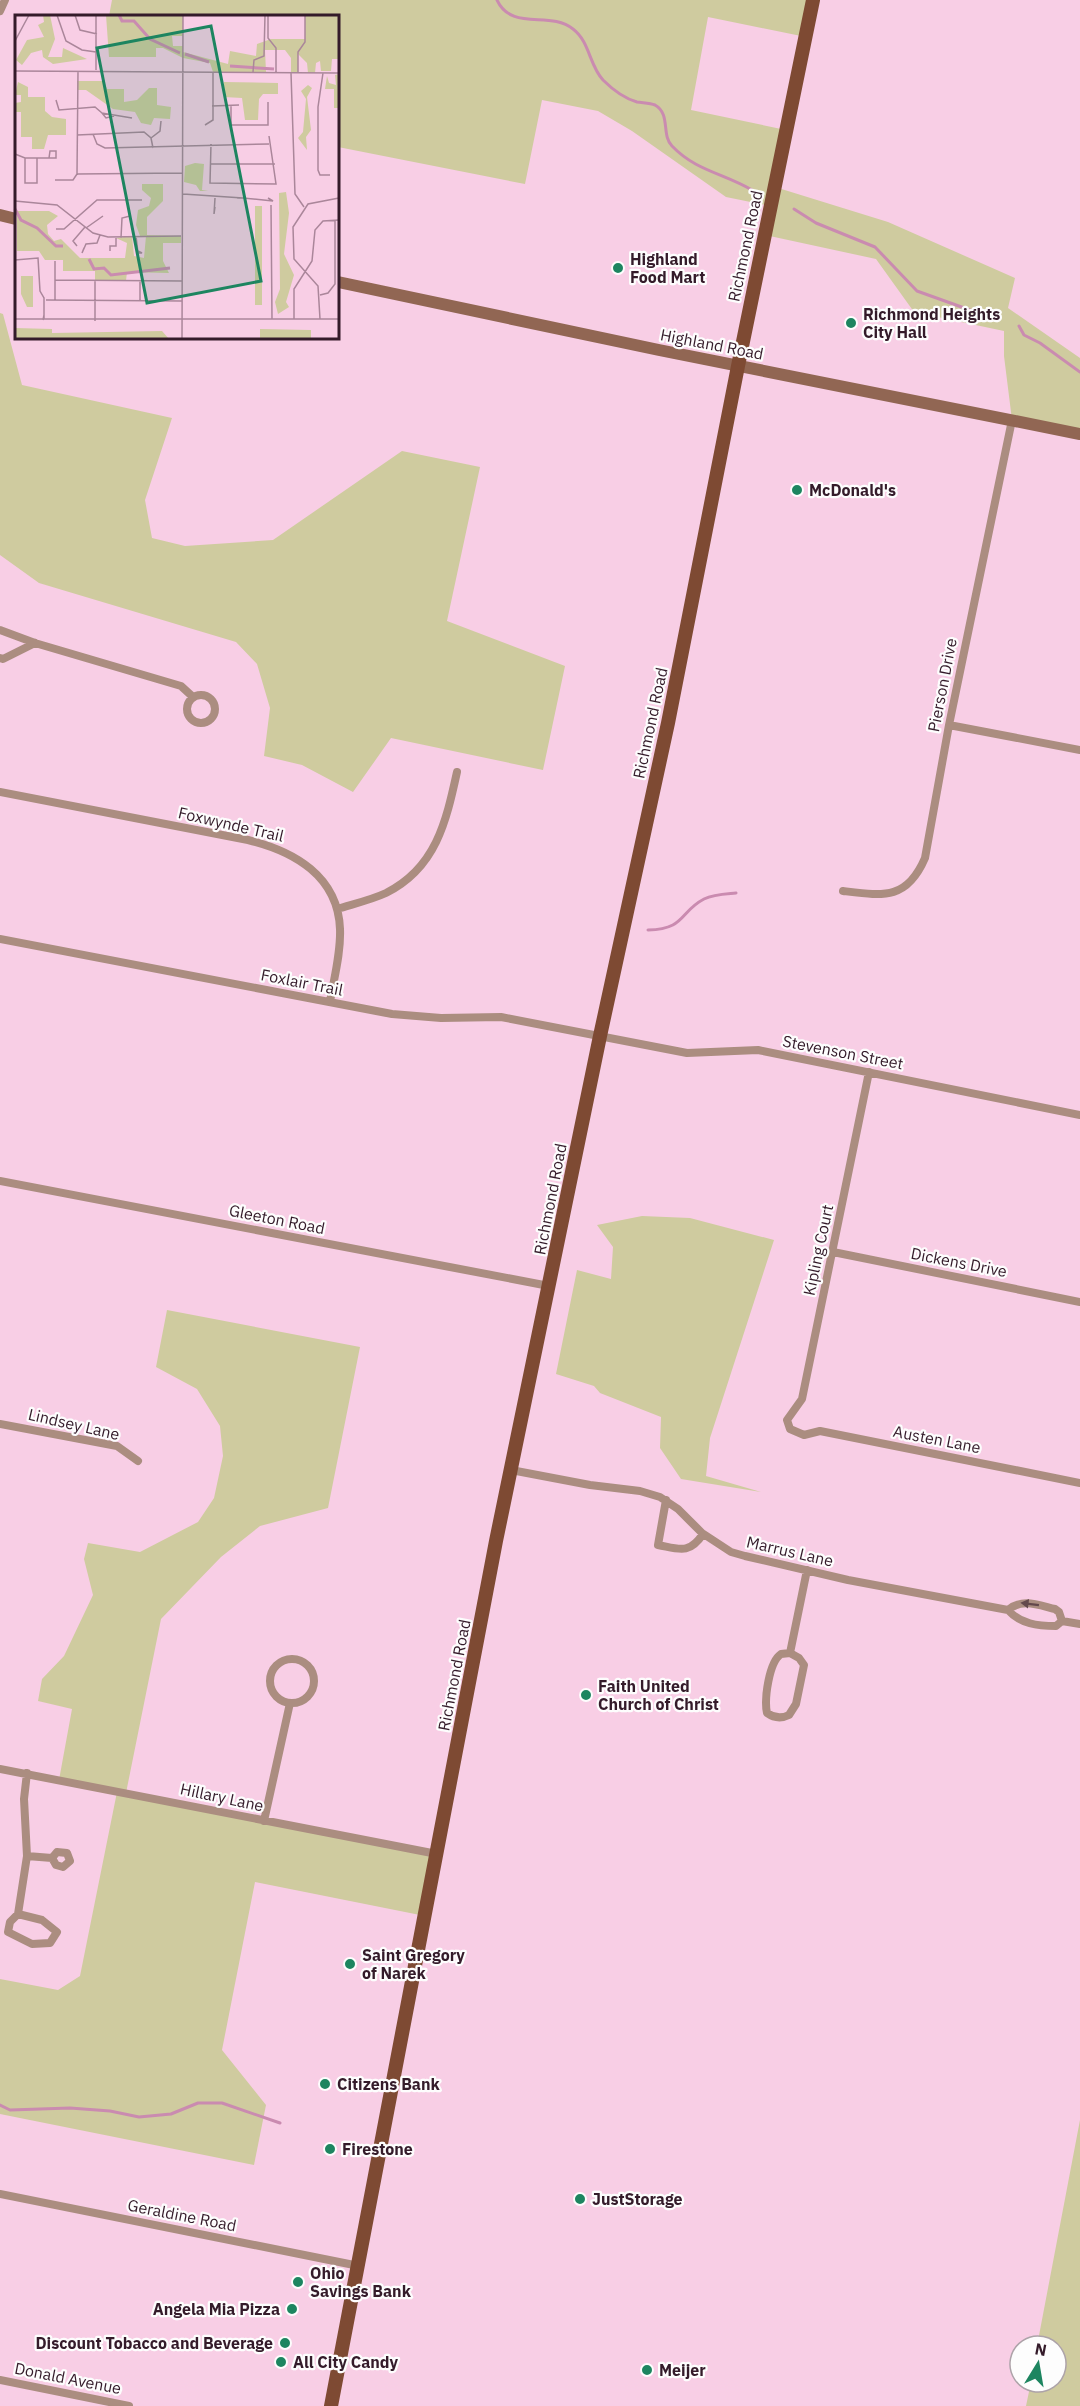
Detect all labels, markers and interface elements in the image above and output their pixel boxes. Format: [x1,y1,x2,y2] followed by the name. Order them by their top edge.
[15,15,339,339] inset map
[723,189,767,303] street label: Richmond Road
[630,249,705,287] place label: Highland Food Mart
[611,261,625,275] marker: Highland Food Mart
[863,304,1000,342] place label: Richmond Heights City Hall
[844,316,858,330] marker: Richmond Heights City Hall
[659,324,765,364] street label: Highland Road
[809,480,896,500] place label: McDonald's
[790,483,804,497] marker: McDonald's
[923,636,961,734] street label: Pierson Drive
[628,666,672,780] street label: Richmond Road
[176,802,286,846] street label: Foxwynde Trail
[259,964,345,1000] street label: Foxlair Trail
[781,1030,905,1074] street label: Stevenson Street
[529,1142,571,1256] street label: Richmond Road
[227,1200,327,1238] street label: Gleeton Road
[799,1203,837,1297] street label: Kipling Court
[909,1243,1009,1281] street label: Dickens Drive
[26,1404,122,1444] street label: Lindsey Lane
[892,1421,983,1457] street label: Austen Lane
[745,1531,836,1571] street label: Marrus Lane
[1020,1600,1039,1609] one-way arrow
[433,1618,475,1732] street label: Richmond Road
[598,1676,719,1714] place label: Faith United Church of Christ
[579,1688,593,1702] marker: Faith United Church of Christ
[178,1778,266,1816] street label: Hillary Lane
[362,1945,465,1983] place label: Saint Gregory of Narek
[343,1957,357,1971] marker: Saint Gregory of Narek
[337,2074,440,2094] place label: Citizens Bank
[318,2077,332,2091] marker: Citizens Bank
[342,2139,413,2159] place label: Firestone
[323,2142,337,2156] marker: Firestone
[592,2189,683,2209] place label: JustStorage
[573,2192,587,2206] marker: JustStorage
[126,2195,238,2235] street label: Geraldine Road
[310,2263,412,2301] place label: Ohio Savings Bank
[291,2275,305,2289] marker: Ohio Savings Bank
[153,2299,280,2319] place label: Angela Mia Pizza
[285,2302,299,2316] marker: Angela Mia Pizza
[35,2333,273,2353] place label: Discount Tobacco and Beverage
[1008,2334,1068,2394] north arrow
[278,2336,292,2350] marker: Discount Tobacco and Beverage
[1033,2338,1048,2360] text: N
[293,2352,399,2372] place label: All City Candy
[274,2355,288,2369] marker: All City Candy
[13,2358,123,2398] street label: Donald Avenue
[659,2360,706,2380] place label: Meijer
[640,2363,654,2377] marker: Meijer

